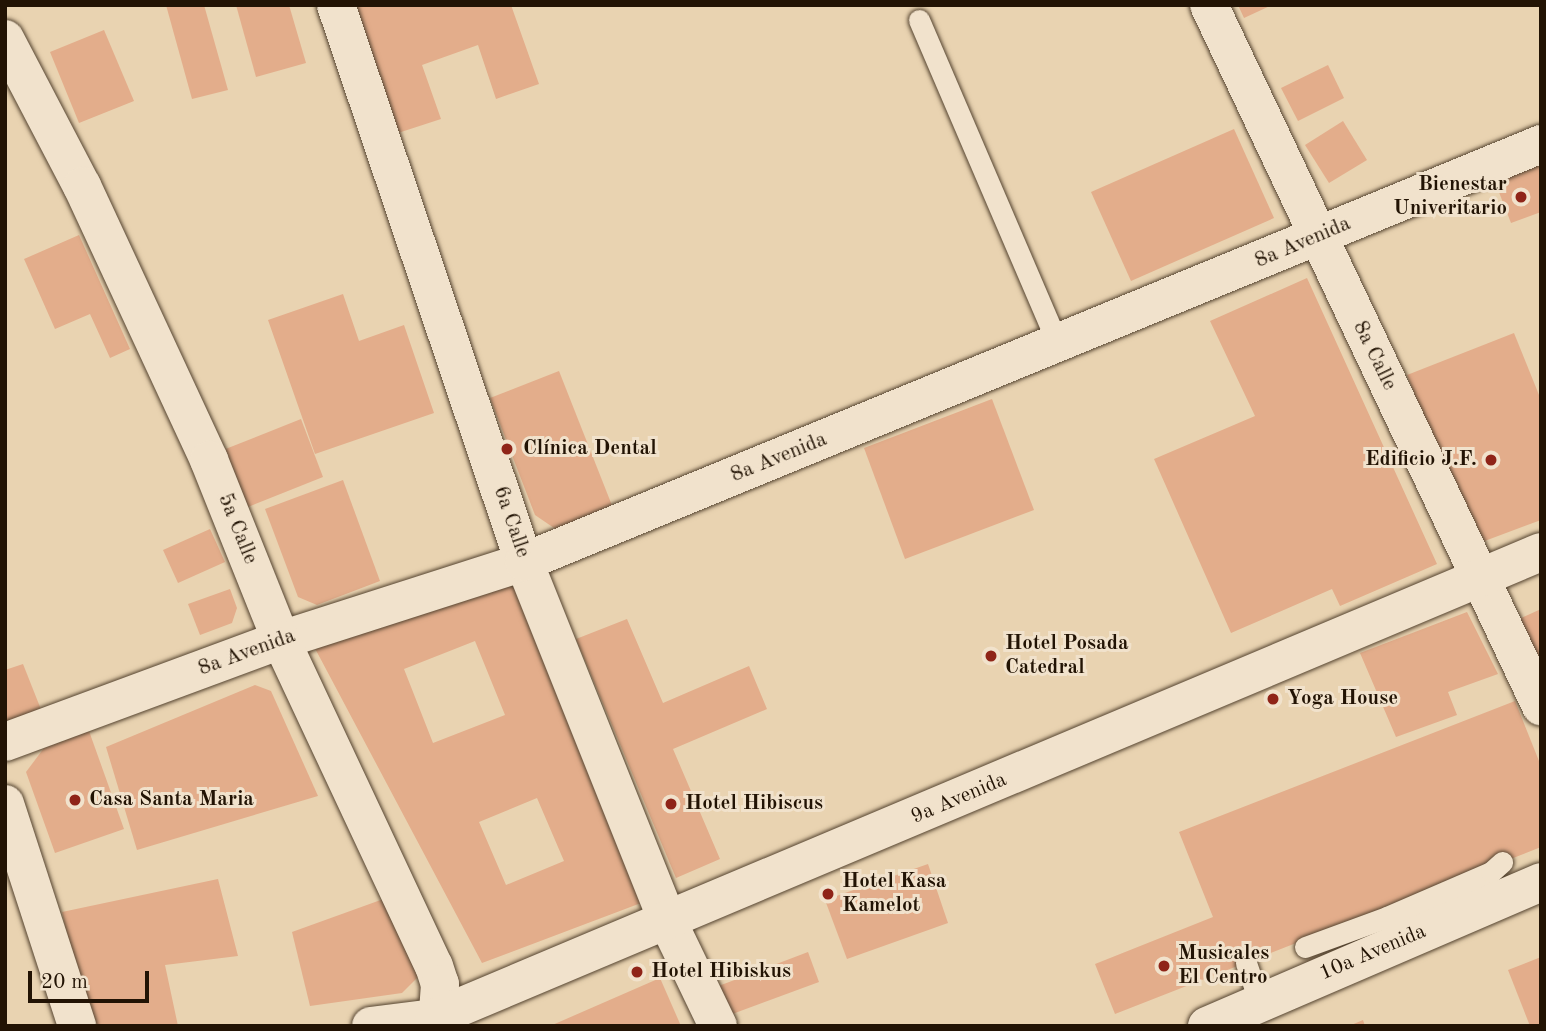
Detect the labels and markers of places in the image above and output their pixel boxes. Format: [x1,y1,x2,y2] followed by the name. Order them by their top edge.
[1393,172,1507,222] place label: Bienestar Univeritario
[1513,189,1529,205] marker: Bienestar Univeritario
[523,436,657,462] place label: Clínica Dental
[497,439,517,459] marker: Clínica Dental
[1365,447,1477,473] place label: Edificio J.F.
[1483,452,1499,468] marker: Edificio J.F.
[1005,631,1129,681] place label: Hotel Posada Catedral
[983,648,999,664] marker: Hotel Posada Catedral
[1287,686,1398,712] place label: Yoga House
[1265,691,1281,707] marker: Yoga House
[89,787,254,813] place label: Casa Santa Maria
[685,791,823,817] place label: Hotel Hibiscus
[67,792,83,808] marker: Casa Santa Maria
[663,796,679,812] marker: Hotel Hibiscus
[842,869,946,919] place label: Hotel Kasa Kamelot
[820,886,836,902] marker: Hotel Kasa Kamelot
[1178,941,1269,991] place label: Musicales El Centro
[1156,958,1172,974] marker: Musicales El Centro
[651,959,791,985] place label: Hotel Hibiskus
[629,964,645,980] marker: Hotel Hibiskus

